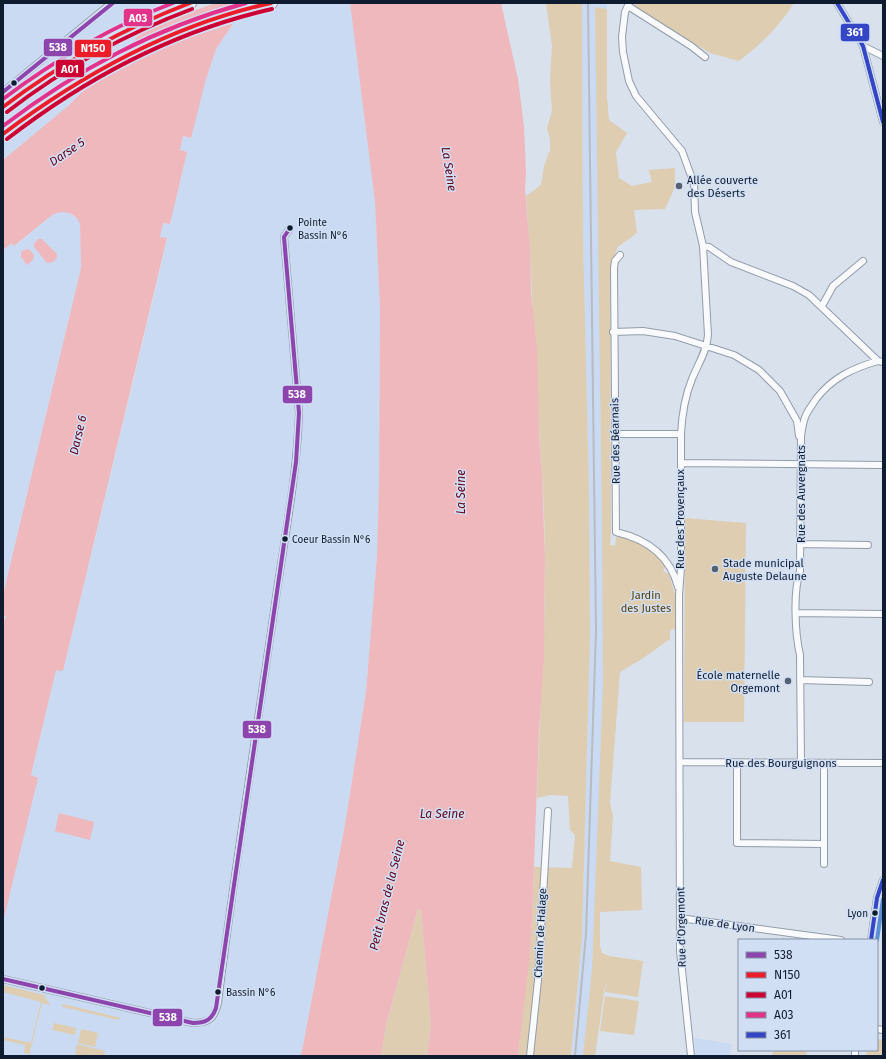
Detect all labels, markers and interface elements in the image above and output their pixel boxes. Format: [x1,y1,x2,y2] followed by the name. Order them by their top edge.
[123,8,153,27] line badge: A03
[128,12,148,25] text: A03
[840,23,870,42] line badge: 361
[846,26,863,39] text: 361
[43,38,73,57] line badge: 538
[74,39,112,58] line badge: N150
[49,41,68,54] text: 538
[81,42,106,55] text: N150
[55,59,85,78] line badge: A01
[60,63,79,76] text: A01
[9,78,19,88] unlabelled marker
[47,135,87,169] water label: Darse 5
[439,146,459,192] water label: La Seine
[687,174,758,200] place label: Allée couverte des Déserts
[674,181,684,191] marker: Allée couverte des Déserts
[298,217,347,242] place label: Pointe Bassin N°6
[285,223,295,233] marker: Pointe Bassin N°6
[282,385,313,404] line badge: 538
[288,388,307,401] text: 538
[608,398,623,484] street label: Rue des Béarnais
[67,414,89,456] water label: Darse 6
[795,445,808,543] street label: Rue des Auvergnats
[674,468,687,569] street label: Rue des Provençaux
[454,470,468,514] water label: La Seine
[280,534,290,544] marker: Coeur Bassin N°6
[292,534,370,546] place label: Coeur Bassin N°6
[723,557,807,583] place label: Stade municipal Auguste Delaune
[710,564,720,574] marker: Stade municipal Auguste Delaune
[621,589,671,615] park label: Jardin des Justes
[697,668,780,695] place label: École maternelle Orgemont
[783,676,793,686] marker: École maternelle Orgemont
[242,720,272,739] line badge: 538
[248,723,267,736] text: 538
[725,757,837,770] street label: Rue des Bourguignons
[420,807,464,821] water label: La Seine
[367,838,407,952] water label: Petit bras de la Seine
[674,887,689,967] street label: Rue d'Orgemont
[532,888,549,978] street label: Chemin de Halage
[847,908,868,920] place label: Lyon
[870,908,880,918] marker: Lyon
[694,914,756,935] street label: Rue de Lyon
[738,939,878,1051] legend
[774,948,793,962] text: 538
[774,968,800,982] text: N150
[37,983,47,993] unlabelled marker
[213,987,223,997] marker: Bassin N°6
[226,987,275,999] place label: Bassin N°6
[774,988,792,1002] text: A01
[152,1008,183,1027] line badge: 538
[774,1008,793,1022] text: A03
[159,1011,178,1024] text: 538
[774,1028,791,1042] text: 361

